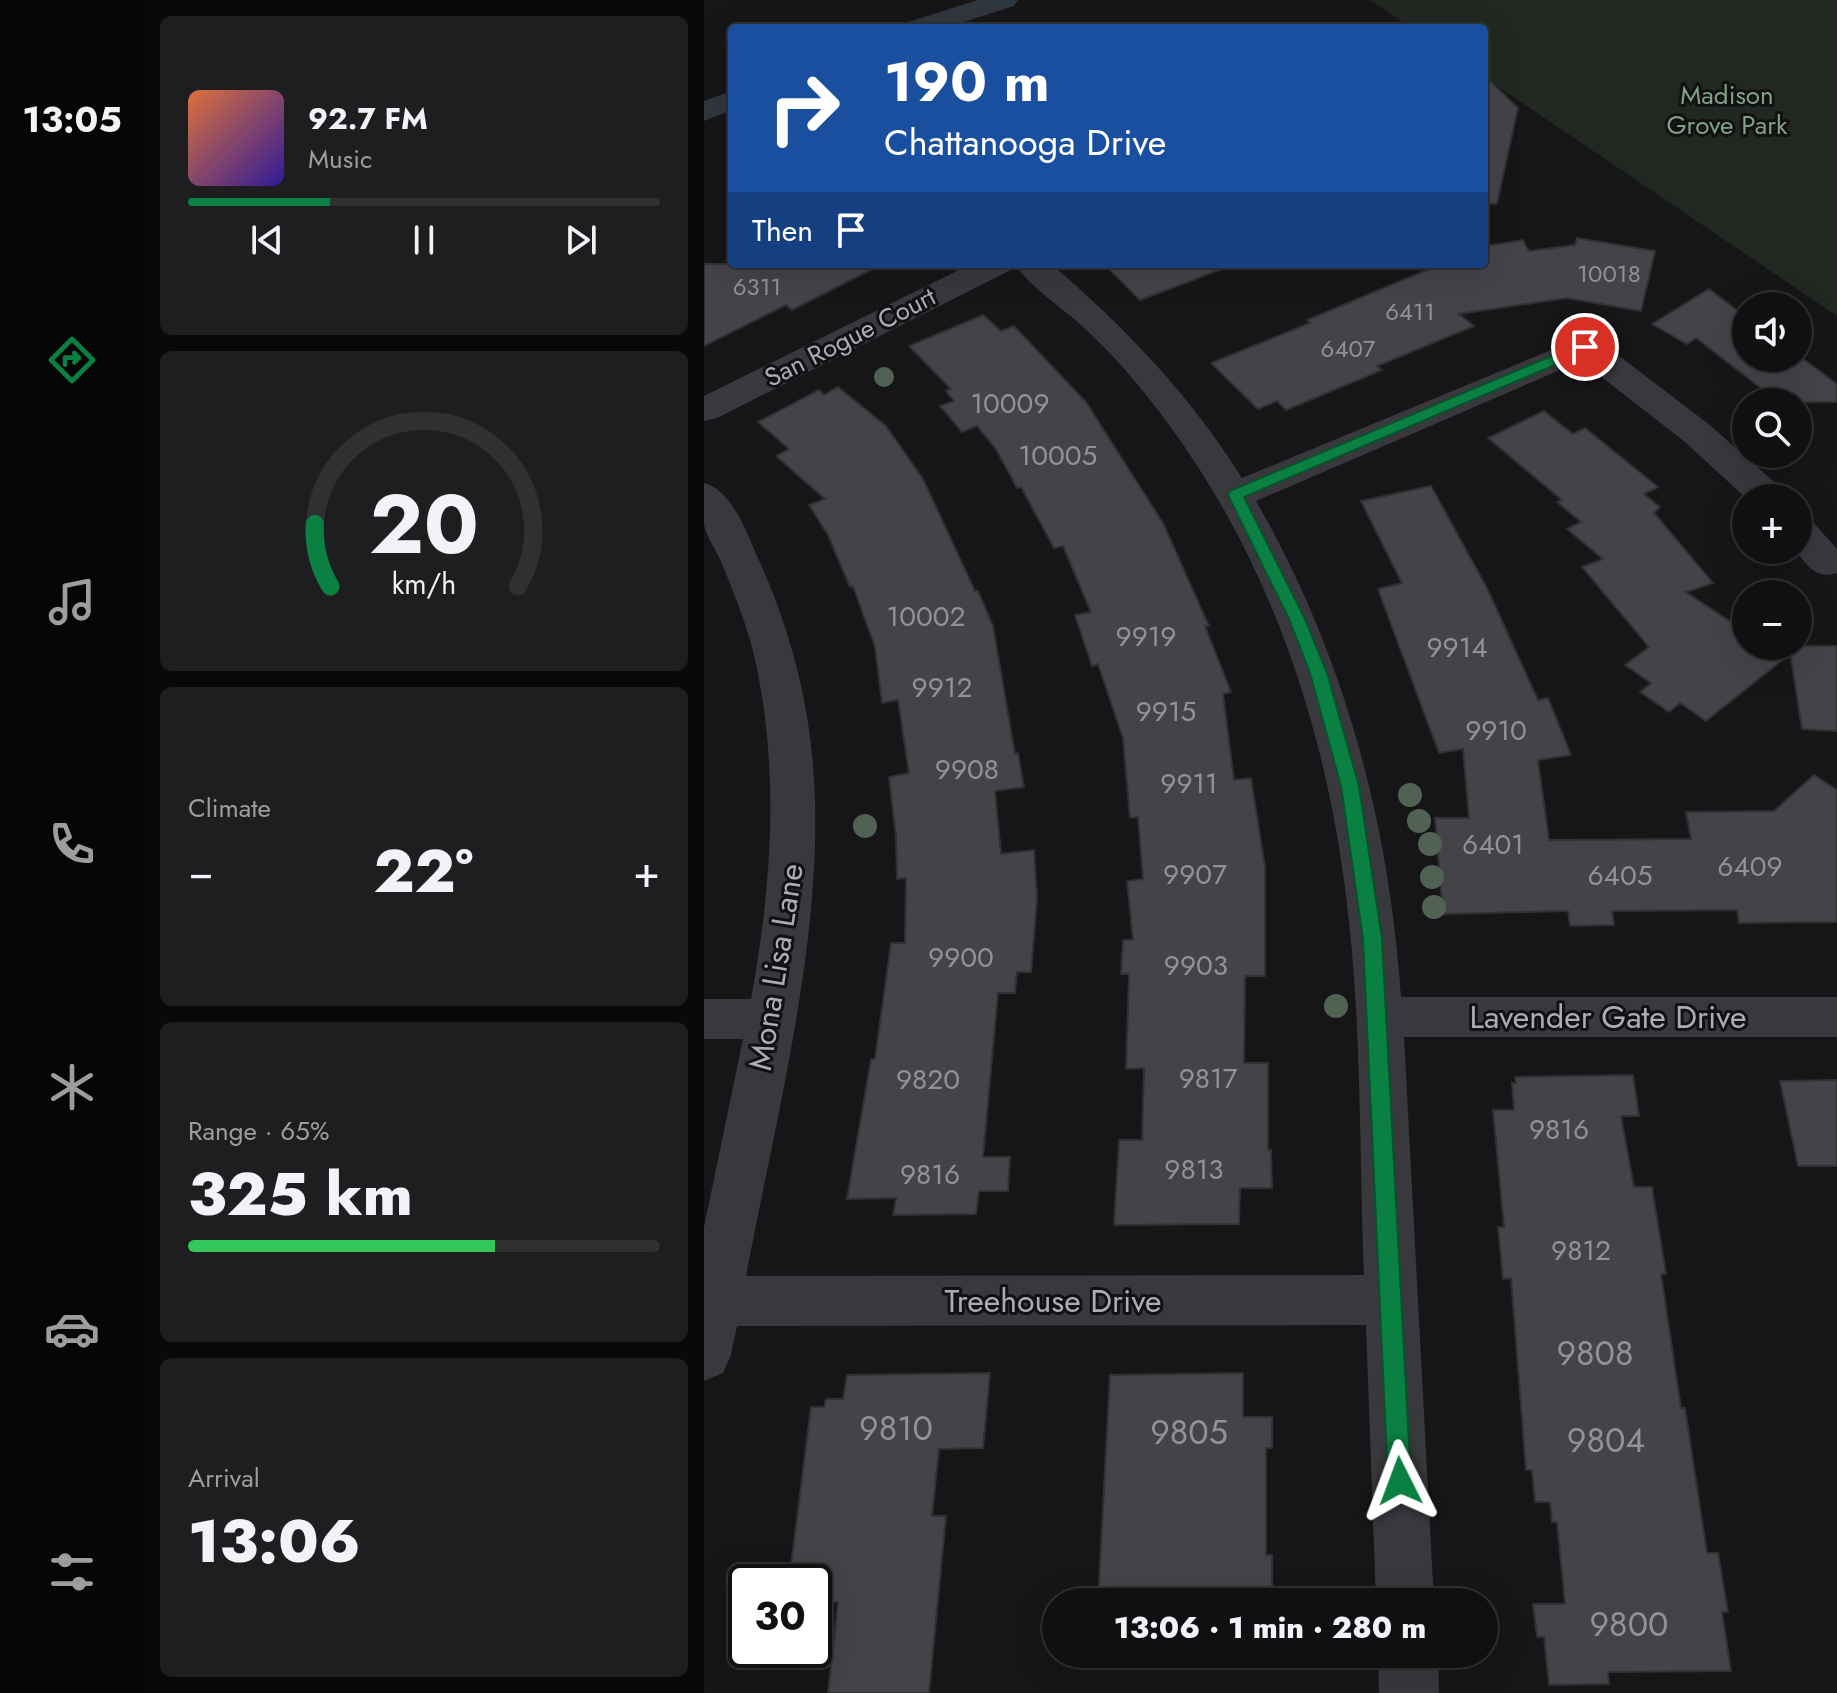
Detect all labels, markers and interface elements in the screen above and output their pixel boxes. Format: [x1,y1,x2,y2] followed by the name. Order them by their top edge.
[884,41,1050,122] text: 190 m
[752,56,856,160] icon: right
[1666,76,1788,144] park label: Madison Grove Park
[22,93,122,145] text: 13:05
[308,97,428,140] text: 92.7 FM
[884,116,1166,168] text: Chattanooga Drive
[308,140,372,178] text: Music
[829,208,873,252] icon: arrive
[752,209,813,252] text: Then
[245,218,289,262] icon: previous
[402,218,446,262] icon: pause
[559,218,603,262] icon: next
[1577,256,1641,291] house number: 10018
[733,269,781,304] house number: 6311
[758,277,943,396] street label: San Rogue Court
[1732,292,1812,660] map controls
[1732,292,1812,372] button: sound
[1385,294,1435,329] house number: 6411
[1551,313,1619,381] pin
[1563,325,1607,369] icon: arrive
[1321,331,1376,366] house number: 6407
[44,332,100,388] icon: directions
[970,383,1050,424] house number: 10009
[1732,388,1812,468] button: search
[1019,435,1097,476] house number: 10005
[369,464,479,584] text: 20
[1732,484,1812,564] button: +
[392,563,456,605] text: km/h
[44,574,100,630] icon: music
[1732,580,1812,660] button: −
[887,596,965,637] house number: 10002
[1116,616,1176,657] house number: 9919
[1426,627,1488,668] house number: 9914
[912,667,972,708] house number: 9912
[1136,691,1196,732] house number: 9915
[1465,710,1527,751] house number: 9910
[935,749,999,790] house number: 9908
[1160,763,1218,804] house number: 9911
[188,789,271,827] text: Climate
[44,816,100,872] icon: phone
[1462,824,1524,865] house number: 6401
[373,828,473,915] text: 22°
[188,840,214,904] text: −
[633,840,660,904] text: +
[1717,846,1783,887] house number: 6409
[1163,854,1227,895] house number: 9907
[1587,855,1653,896] house number: 6405
[737,860,815,1074] street label: Mona Lisa Lane
[928,937,994,978] house number: 9900
[1164,945,1228,986] house number: 9903
[1470,994,1746,1040] street label: Lavender Gate Drive
[1179,1058,1238,1099] house number: 9817
[44,1059,100,1115] icon: climate
[896,1059,960,1100] house number: 9820
[1529,1109,1589,1150] house number: 9816
[188,1112,330,1150] text: Range · 65%
[1164,1149,1224,1190] house number: 9813
[188,1151,413,1238] text: 325 km
[900,1154,960,1195] house number: 9816
[1551,1230,1611,1271] house number: 9812
[945,1278,1161,1324] street label: Treehouse Drive
[44,1301,100,1357] icon: car
[1556,1329,1634,1378] house number: 9808
[859,1404,933,1453] house number: 9810
[1150,1408,1228,1457] house number: 9805
[1567,1416,1645,1465] house number: 9804
[1358,1439,1442,1523] position arrow
[188,1459,260,1497] text: Arrival
[188,1498,361,1585] text: 13:06
[44,1544,100,1600] icon: filters
[728,1564,832,1668] speed limit sign: 30
[1590,1600,1668,1649] house number: 9800
[1114,1606,1426,1649] text: 13:06 · 1 min · 280 m

